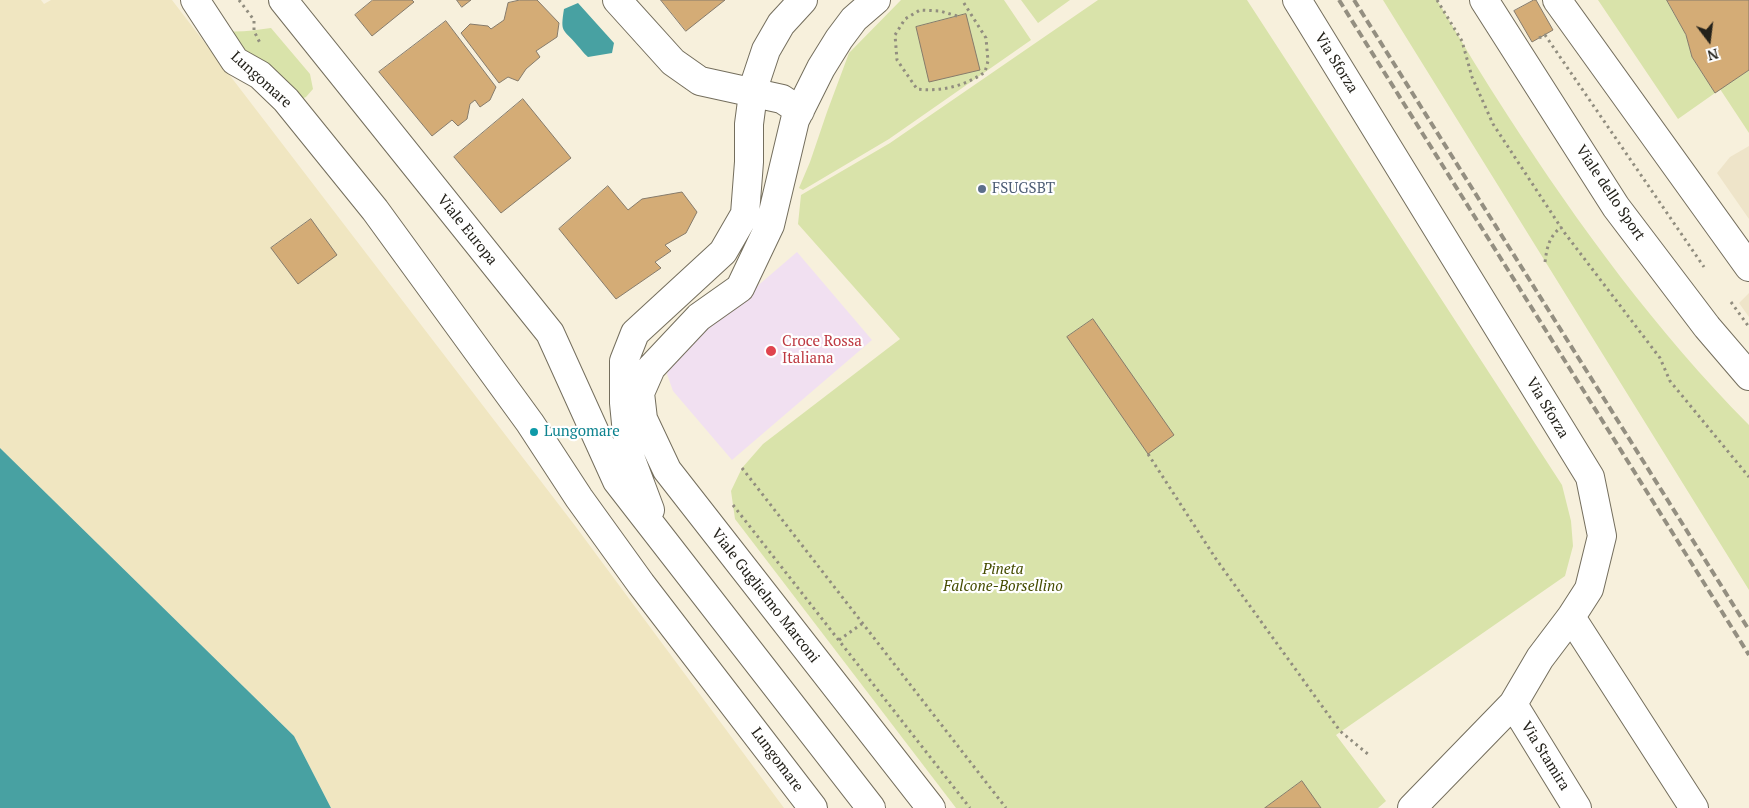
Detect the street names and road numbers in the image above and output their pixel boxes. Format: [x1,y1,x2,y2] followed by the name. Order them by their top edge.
[1310,29,1362,97] street label: Via Sforza
[227,48,295,112] street label: Lungomare
[1571,142,1649,244] street label: Viale dello Sport
[433,191,501,269] street label: Viale Europa
[1522,374,1572,442] street label: Via Sforza
[707,525,823,667] street label: Viale Guglielmo Marconi
[1517,718,1573,794] street label: Via Stamira
[747,724,807,796] street label: Lungomare

